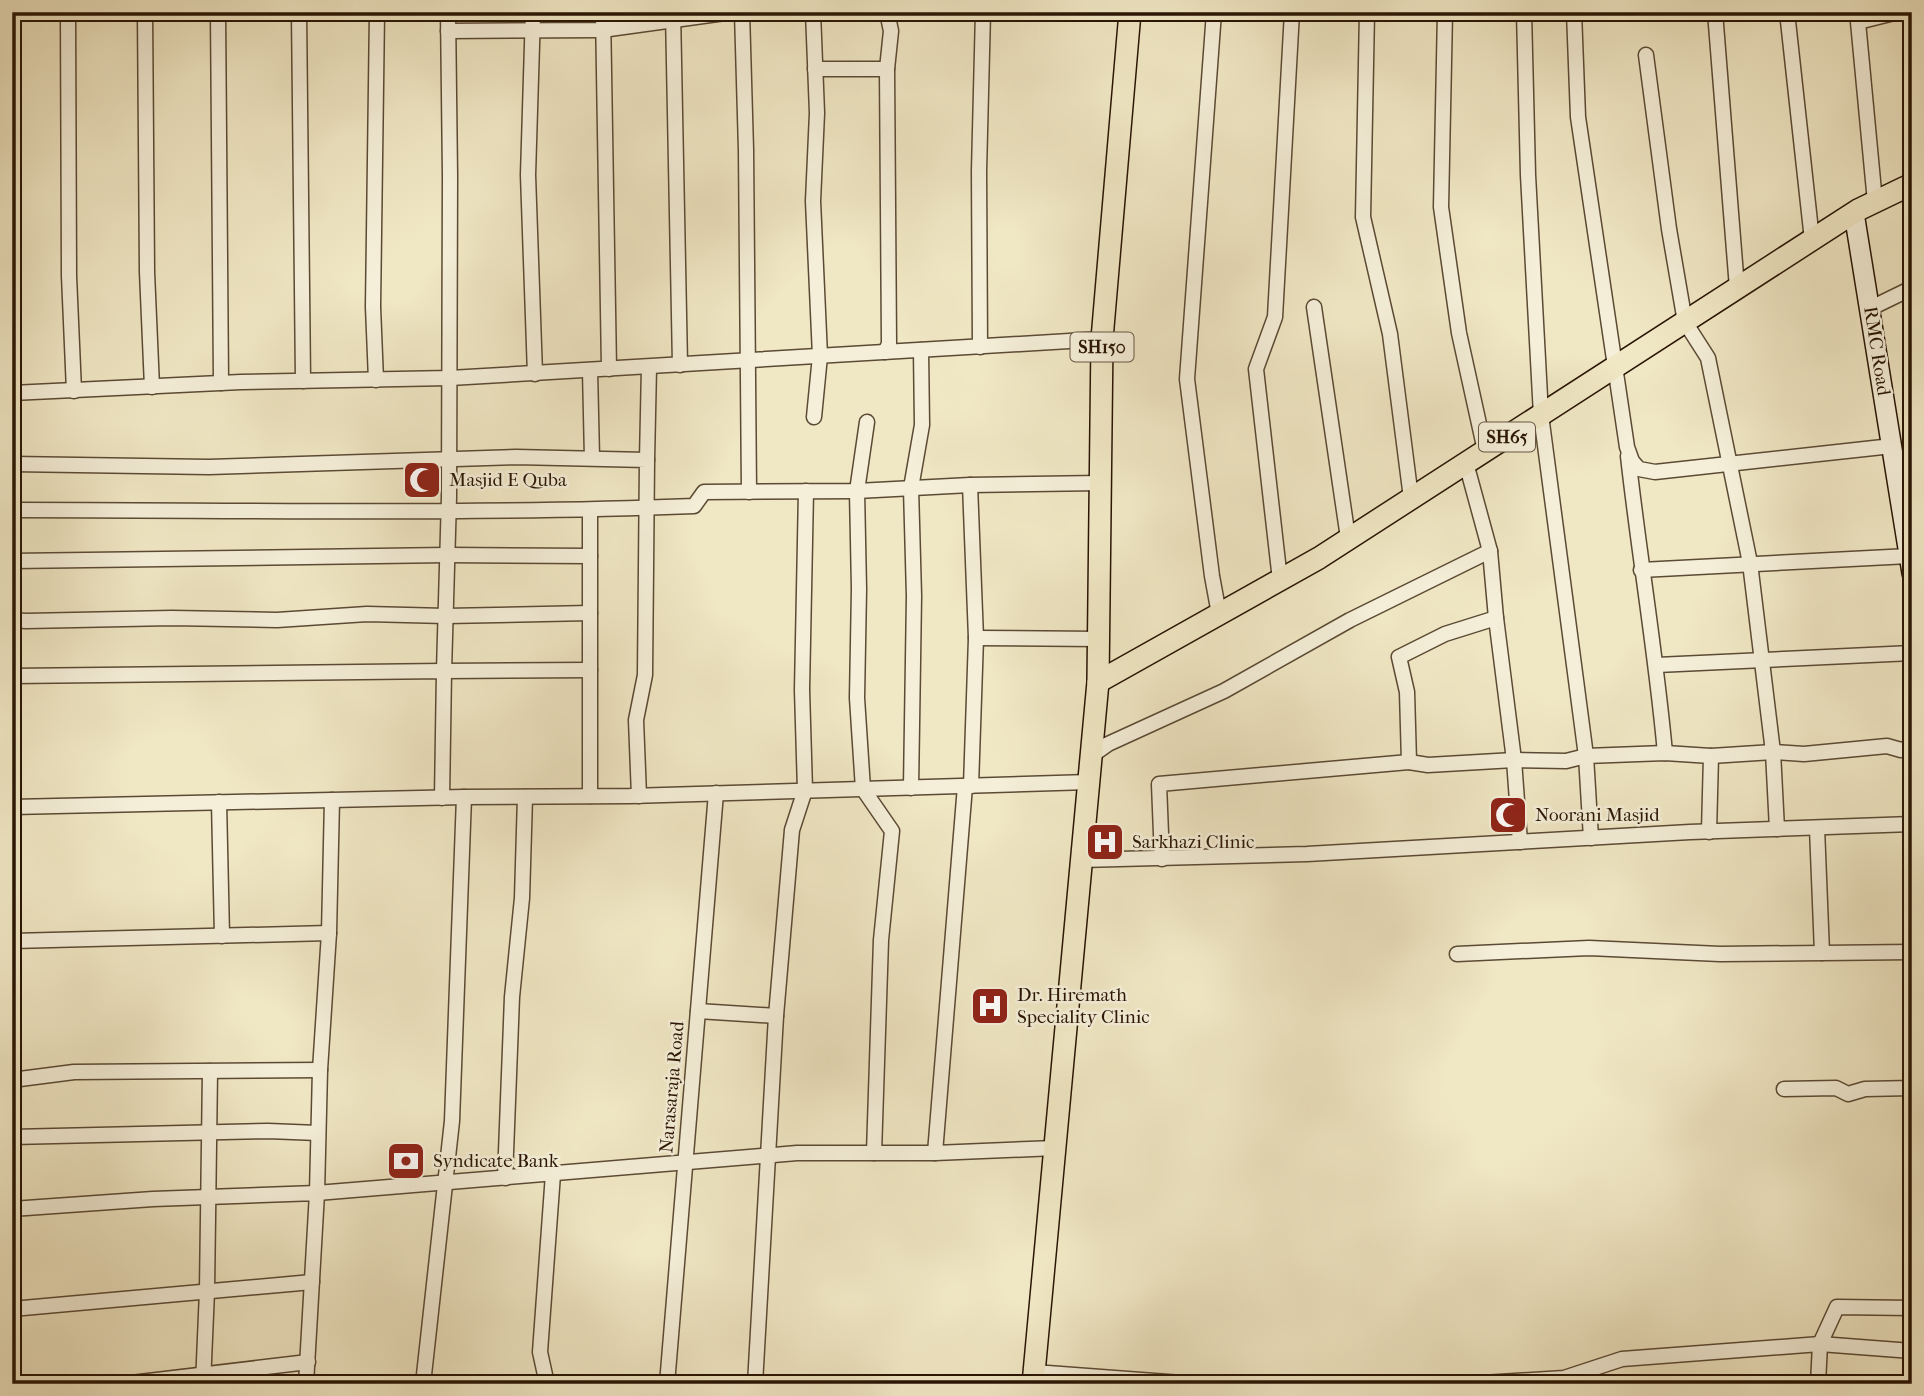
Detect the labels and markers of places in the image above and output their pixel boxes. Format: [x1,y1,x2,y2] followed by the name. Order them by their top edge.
[401,459,443,501] mosque icon: Masjid E Quba
[449,469,567,491] place label: Masjid E Quba
[1487,794,1529,836] mosque icon: Noorani Masjid
[1535,804,1660,826] place label: Noorani Masjid
[1084,821,1126,863] hospital icon: Sarkhazi Clinic
[1132,831,1254,853] place label: Sarkhazi Clinic
[1017,984,1150,1028] place label: Dr. Hiremath Speciality Clinic
[969,985,1011,1027] hospital icon: Dr. Hiremath Speciality Clinic
[385,1140,427,1182] bank icon: Syndicate Bank
[433,1150,559,1172] place label: Syndicate Bank

